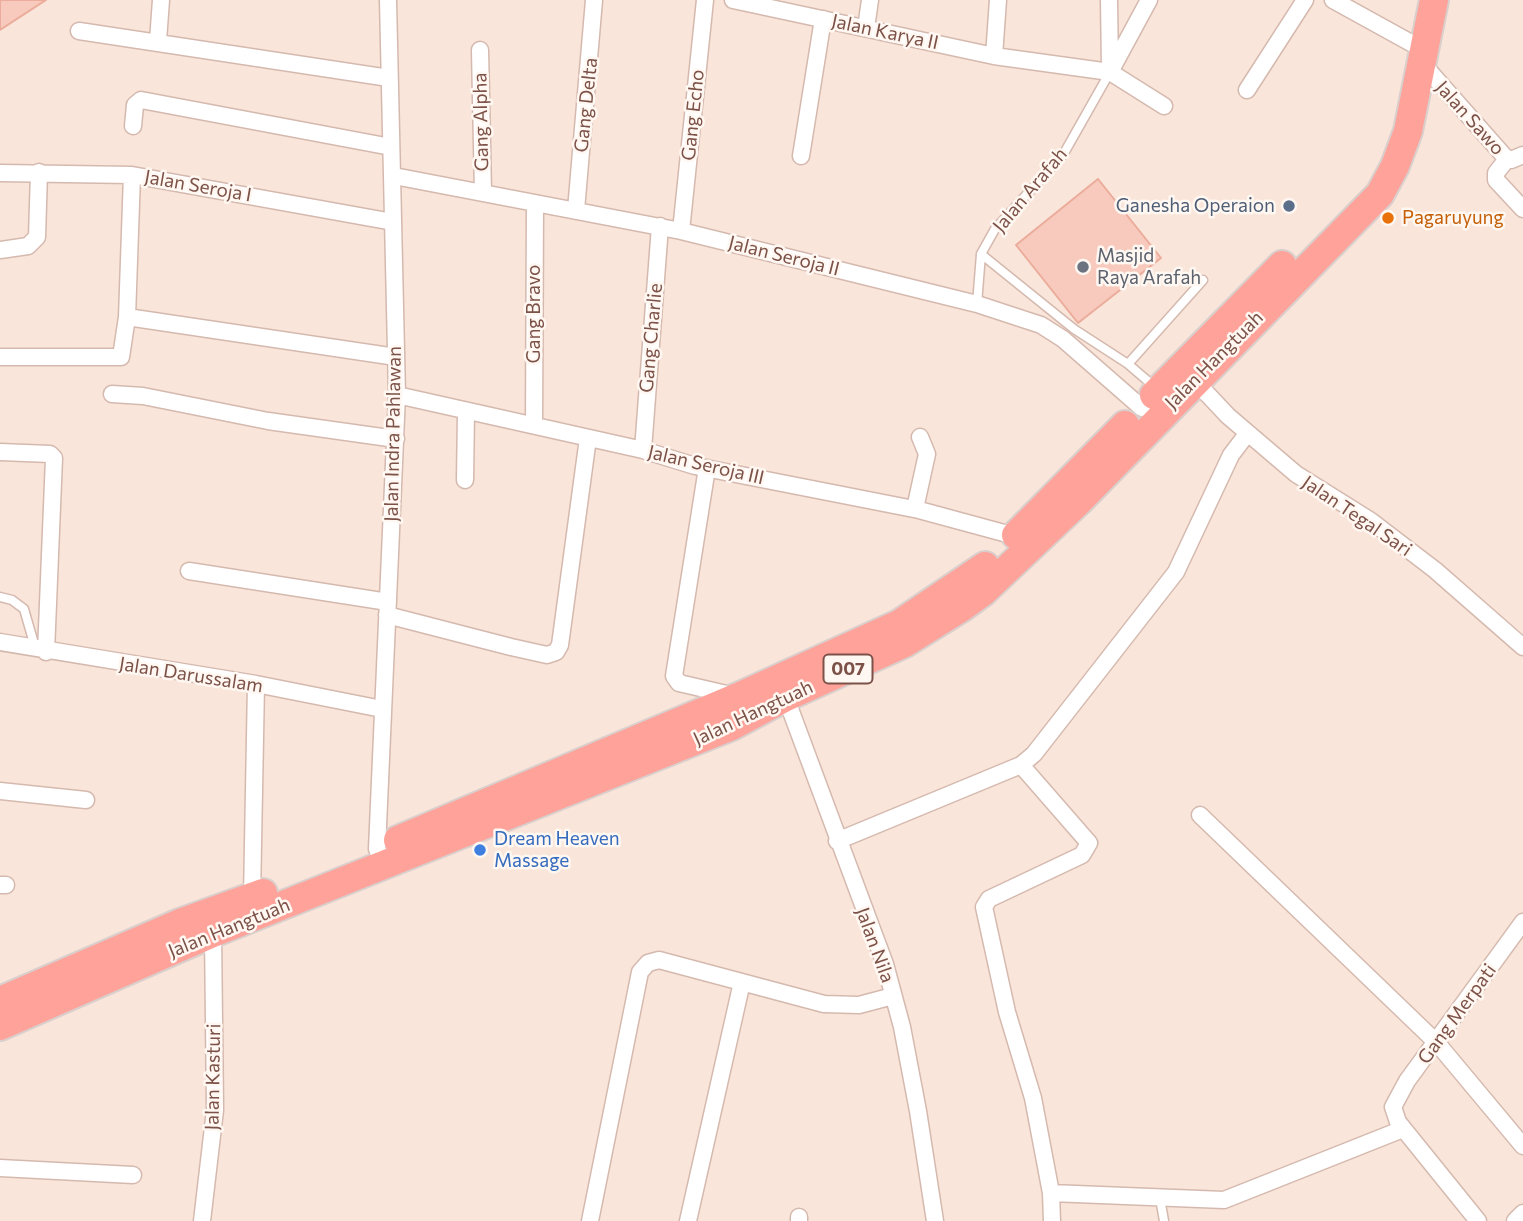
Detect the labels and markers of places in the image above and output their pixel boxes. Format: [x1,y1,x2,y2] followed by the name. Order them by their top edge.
[1116,195,1275,217] place label: Ganesha Operaion
[1281,198,1297,214] marker: Ganesha Operaion
[1402,207,1504,229] place label: Pagaruyung
[1380,210,1396,226] marker: Pagaruyung
[1097,245,1201,289] place label: Masjid Raya Arafah
[1075,259,1091,275] marker: Masjid Raya Arafah
[494,828,620,872] place label: Dream Heaven Massage
[472,842,488,858] marker: Dream Heaven Massage

